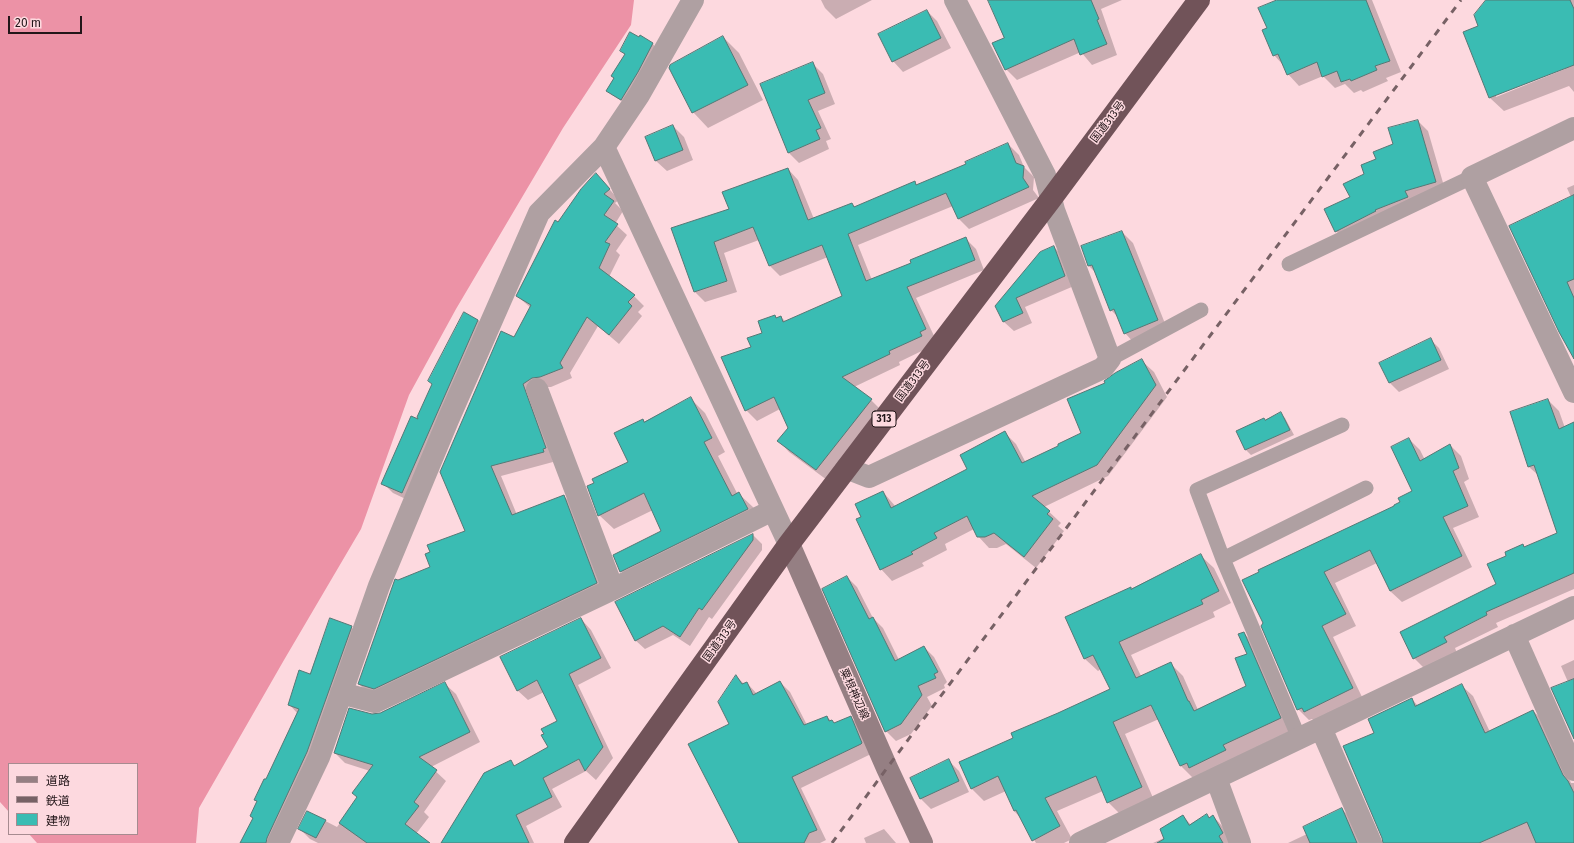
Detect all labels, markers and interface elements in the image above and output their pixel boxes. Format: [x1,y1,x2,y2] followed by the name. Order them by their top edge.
[10,8,84,34] scale bar
[15,16,41,30] text: 20 m
[1088,99,1128,145] street label: 国道313号
[893,358,933,404] street label: 国道313号
[872,411,896,427] road number: 313
[700,618,740,664] street label: 国道313号
[837,666,871,722] street label: 粟根神辺線
[8,763,138,835] legend
[46,774,70,788] text: 道路
[46,794,70,808] text: 鉄道
[46,814,70,828] text: 建物

